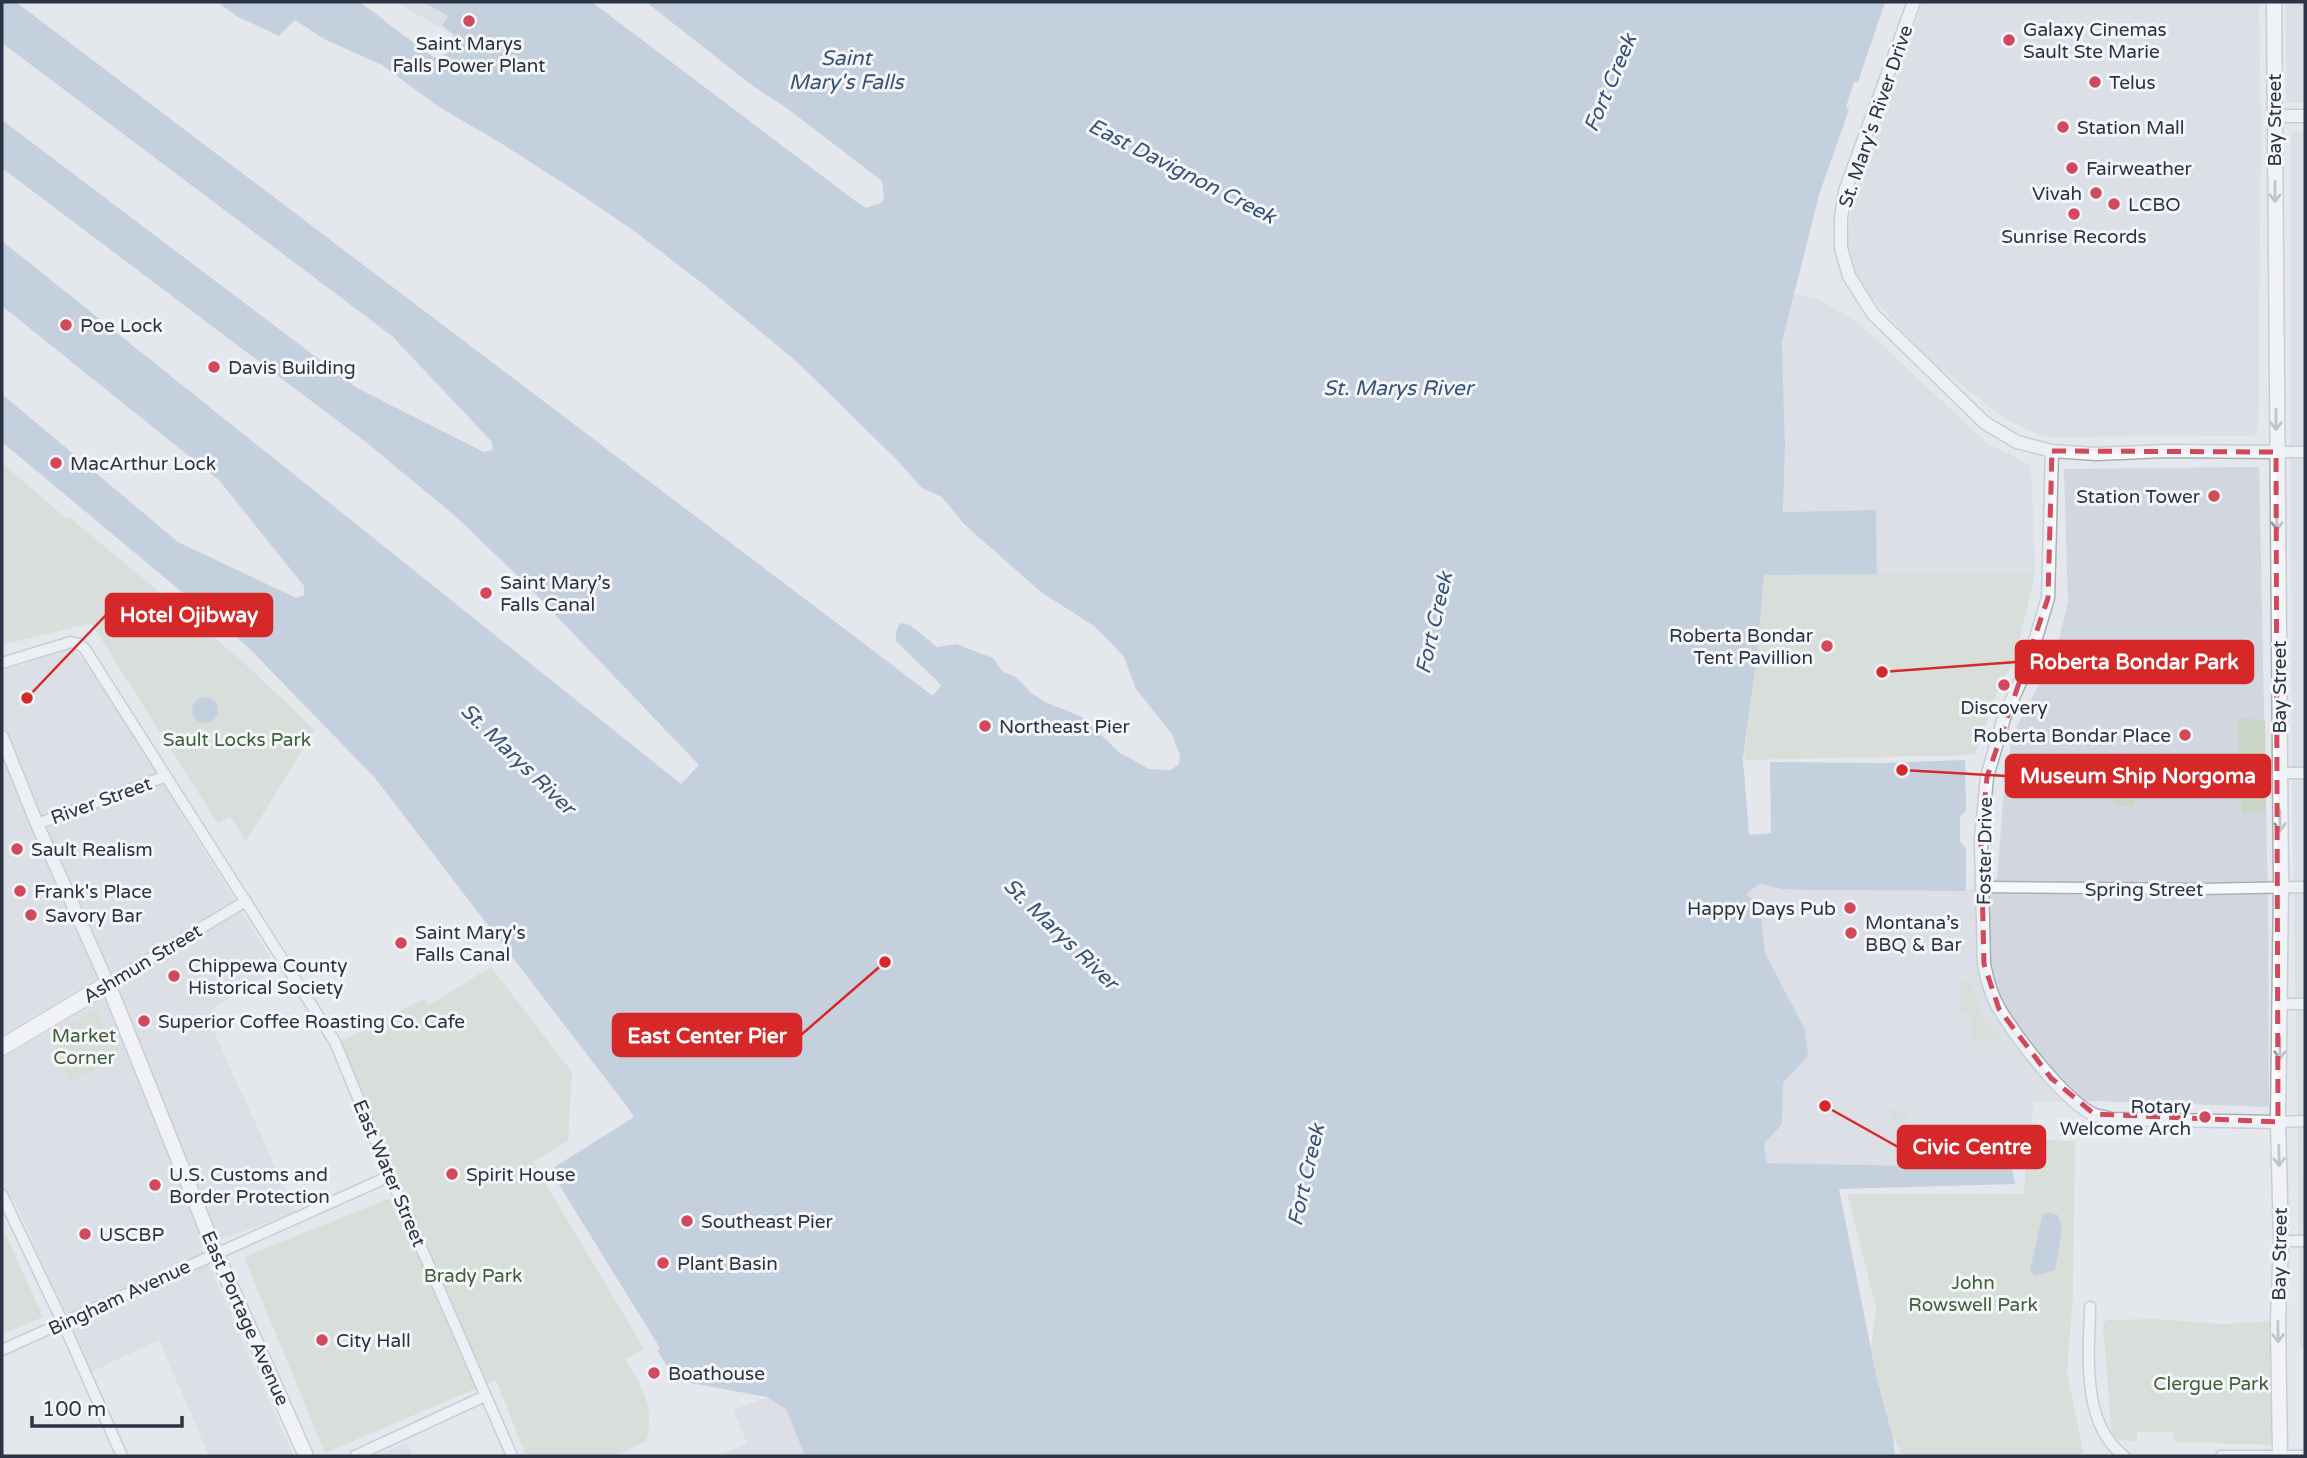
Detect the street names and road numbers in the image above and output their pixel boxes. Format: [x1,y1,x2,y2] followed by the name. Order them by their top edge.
[1834,22,1917,210] street label: St. Mary's River Drive
[2264,73,2286,167] street label: Bay Street
[2269,640,2291,734] street label: Bay Street
[48,773,155,829] street label: River Street
[1973,797,1997,905] street label: Foster Drive
[2085,879,2203,901] street label: Spring Street
[79,920,206,1008] street label: Ashmun Street
[348,1097,430,1250] street label: East Water Street
[2268,1207,2292,1301] street label: Bay Street
[197,1228,294,1409] street label: East Portage Avenue
[45,1255,194,1340] street label: Bingham Avenue

